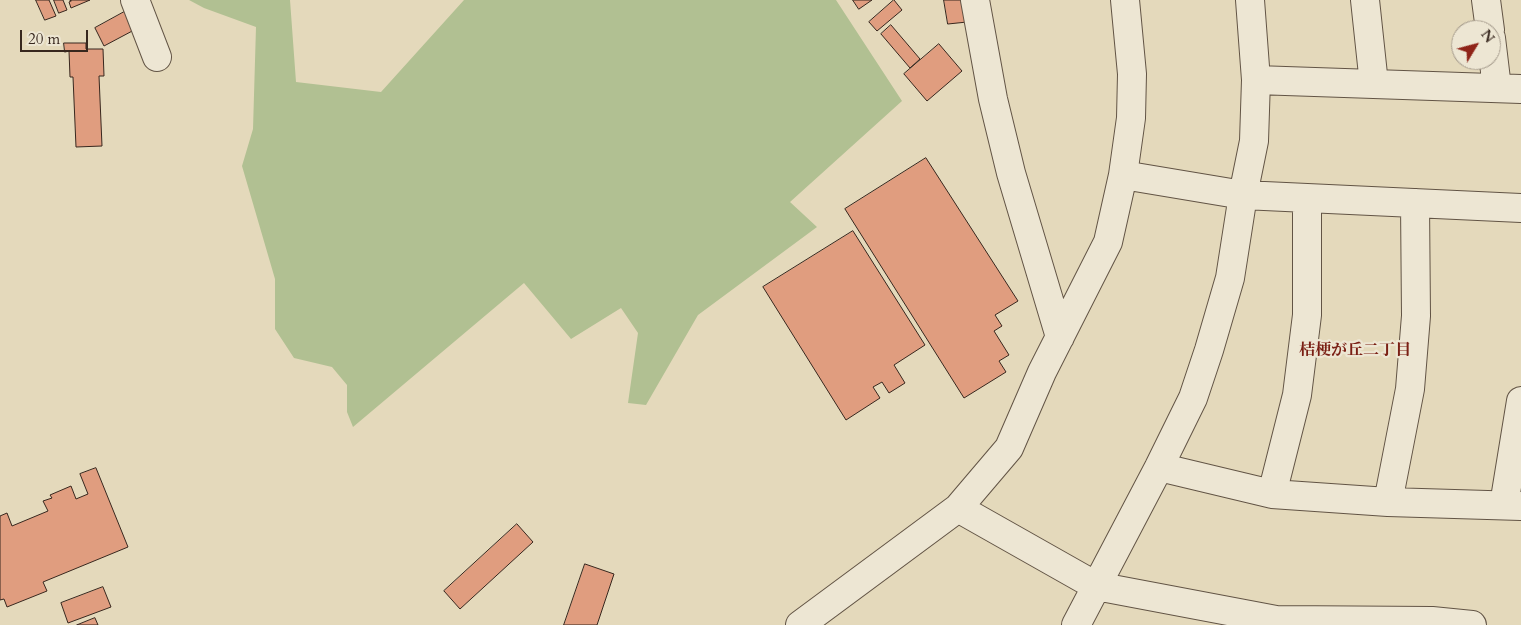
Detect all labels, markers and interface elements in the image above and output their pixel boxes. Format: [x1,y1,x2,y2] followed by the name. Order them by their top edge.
[22,20,90,52] scale bar
[1451,20,1501,70] north arrow
[1476,26,1499,47] text: N
[28,29,60,49] text: 20 m
[1299,341,1411,361] district label: 桔梗が丘二丁目

